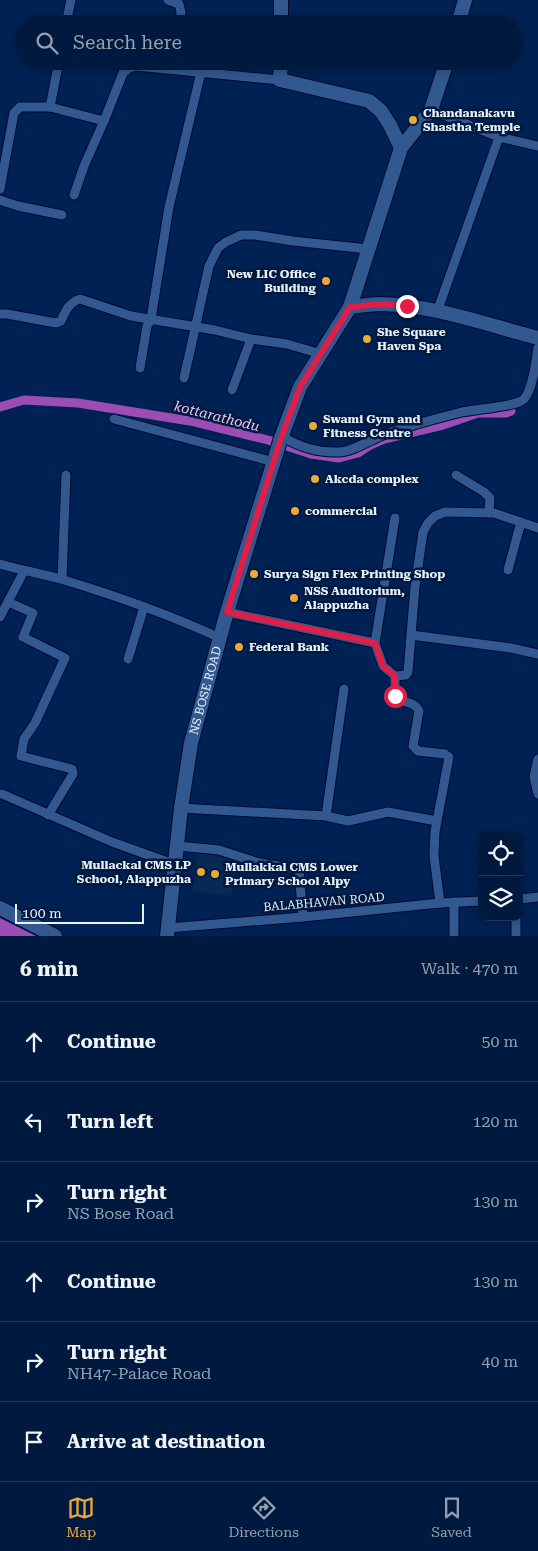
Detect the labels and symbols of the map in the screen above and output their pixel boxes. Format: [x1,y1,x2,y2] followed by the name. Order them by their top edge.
[423,106,520,134] place label: Chandanakavu Shastha Temple
[407,114,419,126] marker: Chandanakavu Shastha Temple
[227,267,317,295] place label: New LIC Office Building
[320,275,332,287] marker: New LIC Office Building
[396,295,419,318] route end
[377,325,446,353] place label: She Square Haven Spa
[361,333,373,345] marker: She Square Haven Spa
[173,398,262,434] water label: kottarathodu
[323,412,420,440] place label: Swami Gym and Fitness Centre
[307,420,319,432] marker: Swami Gym and Fitness Centre
[325,472,419,486] place label: Akcda complex
[309,473,321,485] marker: Akcda complex
[305,504,377,518] place label: commercial
[289,505,301,517] marker: commercial
[264,567,445,581] place label: Surya Sign Flex Printing Shop
[248,568,260,580] marker: Surya Sign Flex Printing Shop
[304,584,405,612] place label: NSS Auditorium, Alappuzha
[288,592,300,604] marker: NSS Auditorium, Alappuzha
[249,640,330,654] place label: Federal Bank
[233,641,245,653] marker: Federal Bank
[187,645,224,736] street label: NS BOSE ROAD
[384,685,407,708] route start
[77,858,192,886] place label: Mullackal CMS LP School, Alappuzha
[225,860,359,888] place label: Mullakkal CMS Lower Primary School Alpy
[195,866,207,878] marker: Mullackal CMS LP School, Alappuzha
[209,868,221,880] marker: Mullakkal CMS Lower Primary School Alpy
[263,890,385,914] street label: BALABHAVAN ROAD
[15,901,144,924] scale bar

